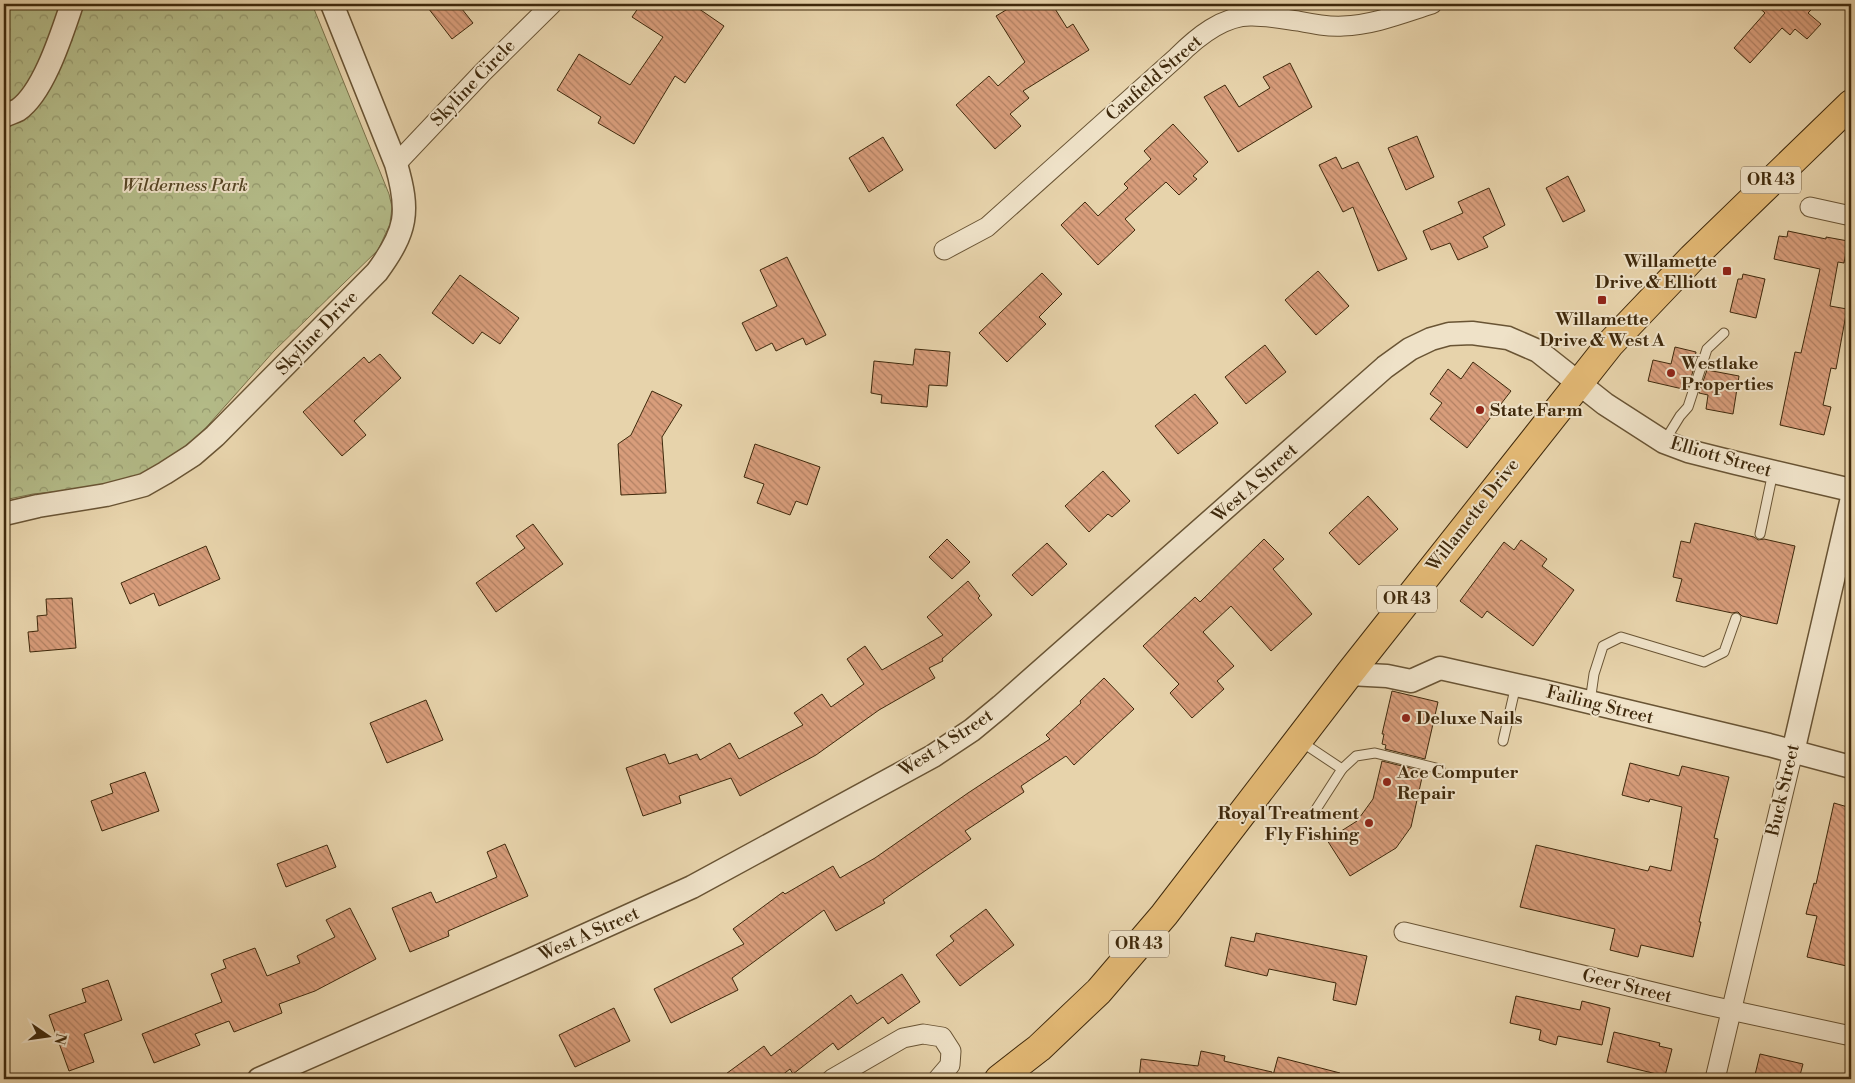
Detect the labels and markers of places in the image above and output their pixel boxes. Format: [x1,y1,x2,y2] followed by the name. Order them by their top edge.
[1595,250,1718,294] place label: Willamette Drive & Elliott
[1721,265,1733,277] marker: Willamette Drive & Elliott
[1596,294,1608,306] marker: Willamette Drive & West A
[1539,308,1666,352] place label: Willamette Drive & West A
[1680,352,1774,396] place label: Westlake Properties
[1665,367,1677,379] marker: Westlake Properties
[1490,399,1583,422] place label: State Farm
[1474,404,1486,416] marker: State Farm
[1416,707,1523,730] place label: Deluxe Nails
[1400,712,1412,724] marker: Deluxe Nails
[1396,761,1519,805] place label: Ace Computer Repair
[1381,776,1393,788] marker: Ace Computer Repair
[1218,802,1360,846] place label: Royal Treatment Fly Fishing
[1363,817,1375,829] marker: Royal Treatment Fly Fishing

